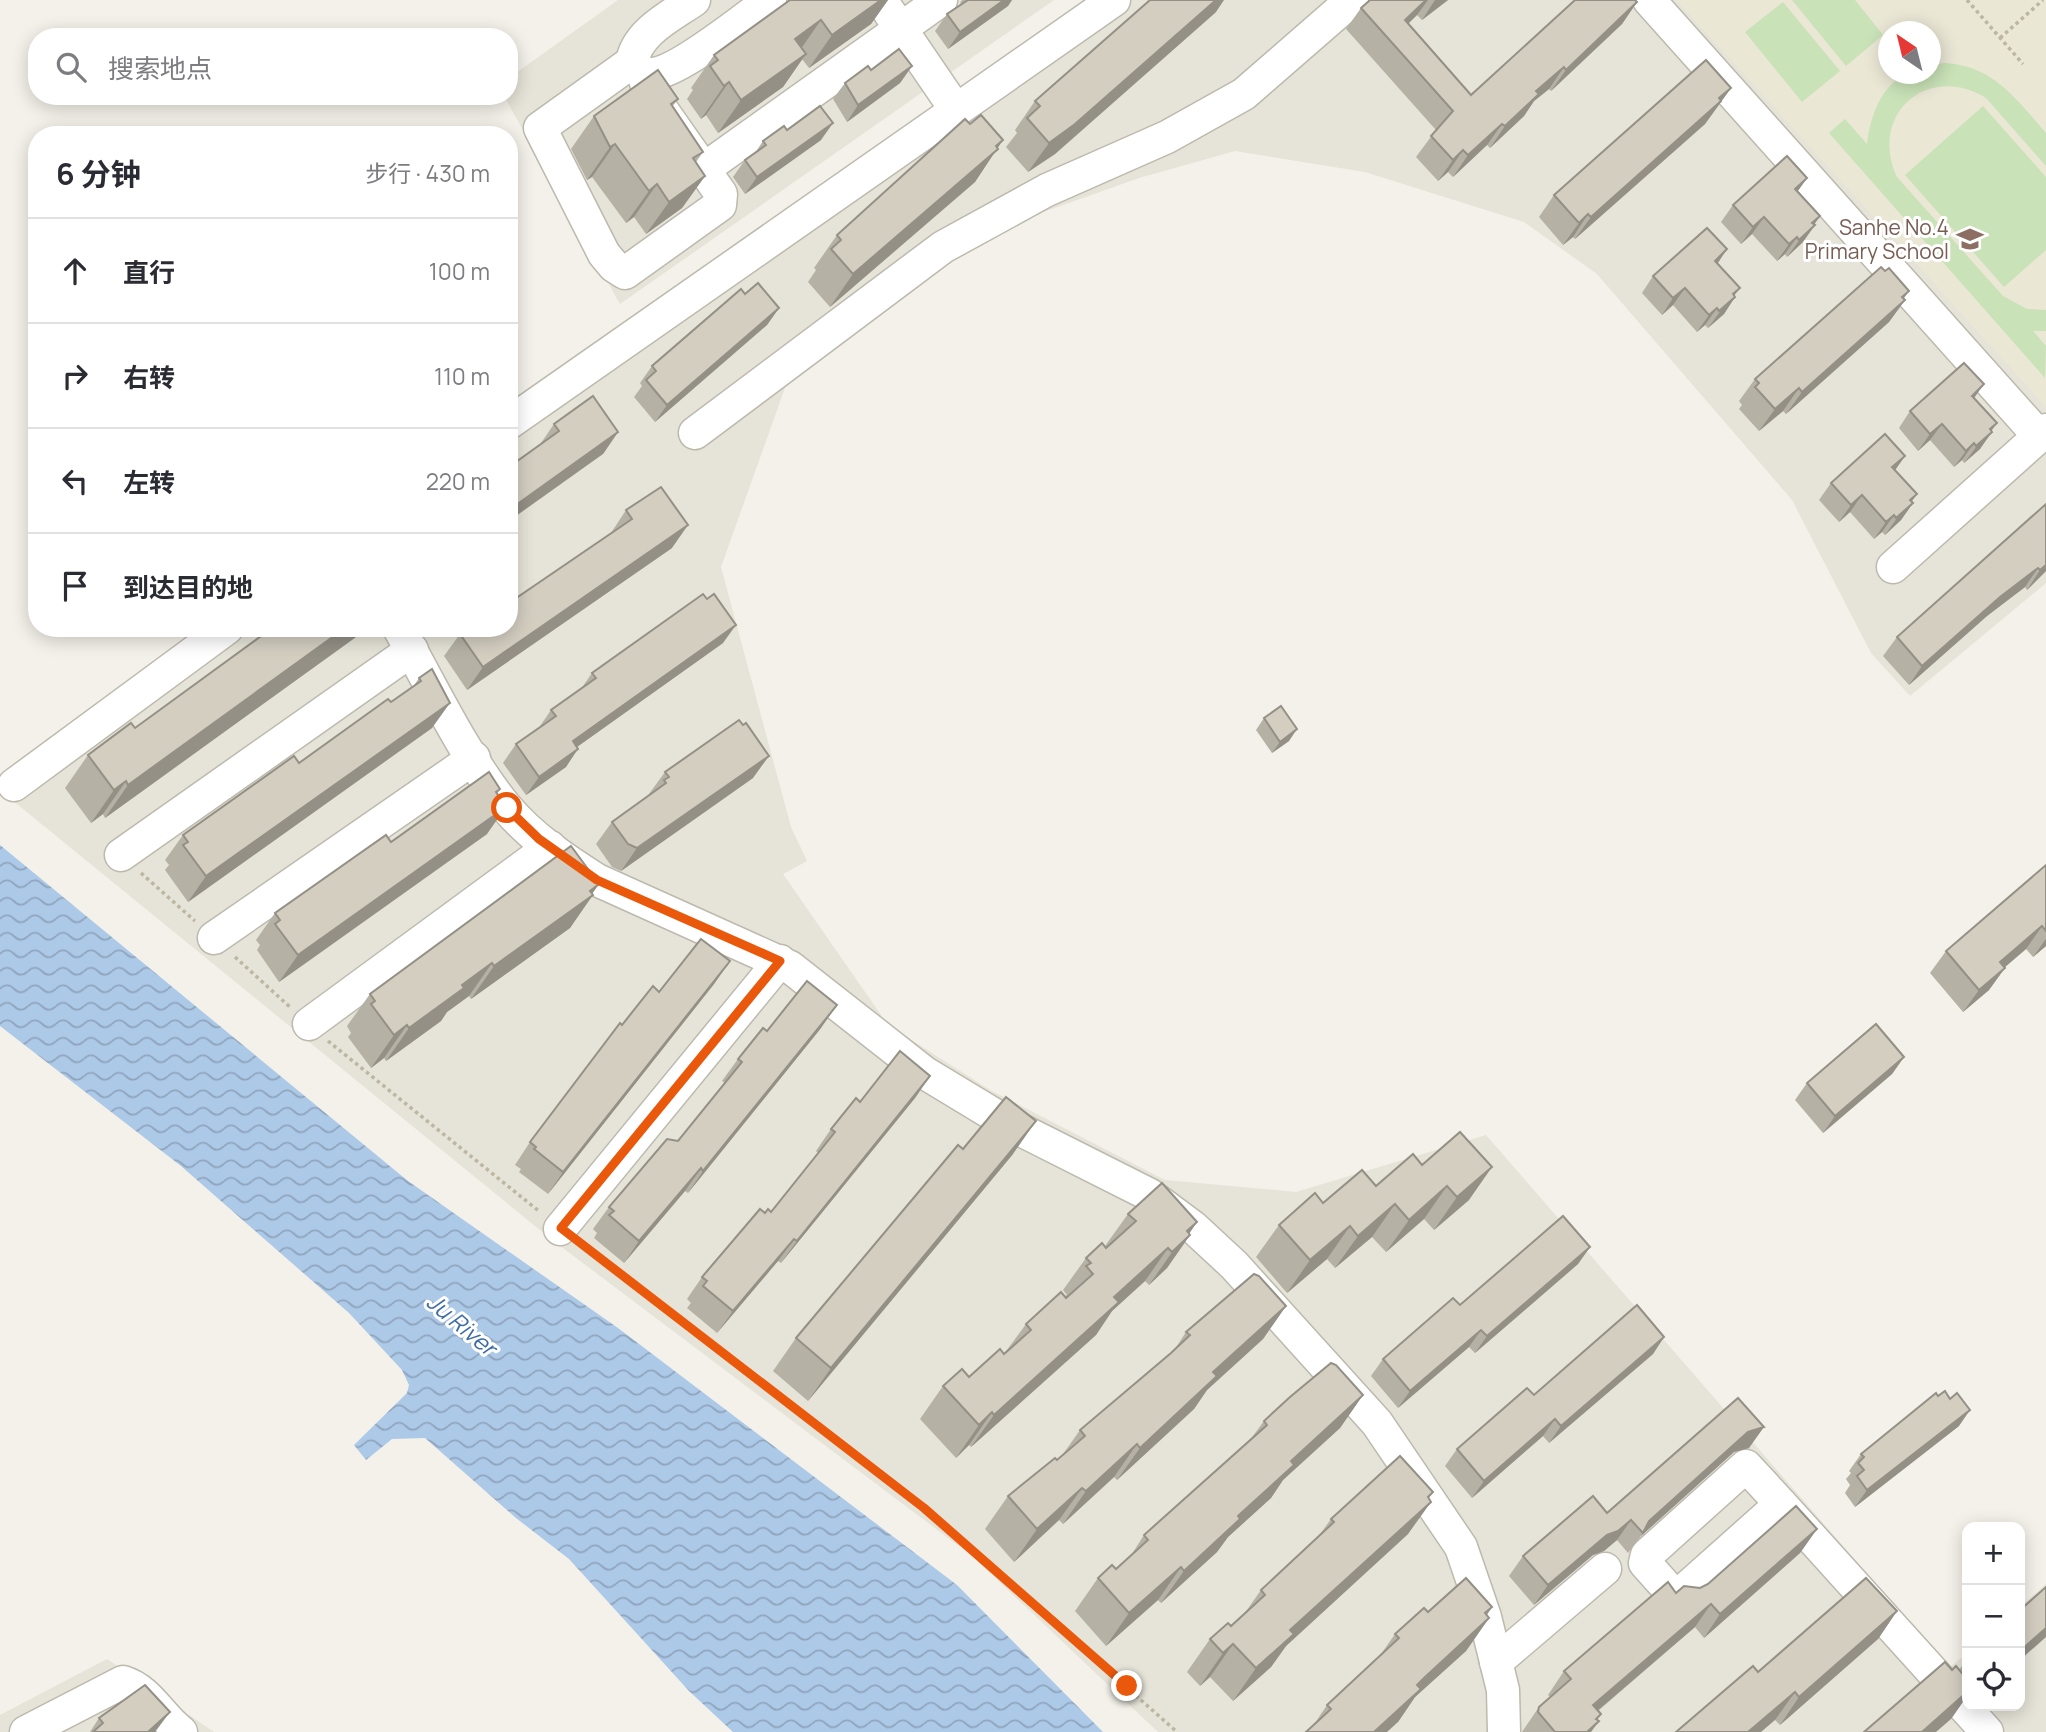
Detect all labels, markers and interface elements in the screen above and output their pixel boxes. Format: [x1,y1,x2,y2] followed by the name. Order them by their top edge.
[1878,21,1941,84] north arrow
[28,28,518,105] search box
[52,48,90,86] icon: search
[108,50,212,86] text: 搜索地点
[56,153,141,194] text: 6 分钟
[365,157,490,189] text: 步行 · 430 m
[1805,213,1949,265] place label: Sanhe No.4 Primary School
[1955,224,1985,254] school or university icon: Sanhe No.4 Primary School
[56,252,94,290] icon: ahead
[123,254,175,290] text: 直行
[429,255,490,287] text: 100 m
[56,357,94,395] icon: right
[123,359,175,395] text: 右转
[434,360,490,392] text: 110 m
[56,462,94,500] icon: left
[123,464,175,500] text: 左转
[426,465,490,497] text: 220 m
[56,567,94,605] icon: arrive
[123,569,253,605] text: 到达目的地
[491,792,522,823] route start
[420,1285,506,1364] water label: Ju River
[1962,1522,2025,1711] map controls
[1962,1522,2025,1585] button: +
[1962,1585,2025,1648] button: −
[1962,1648,2025,1711] button: locate
[1111,1670,1142,1701] route end

